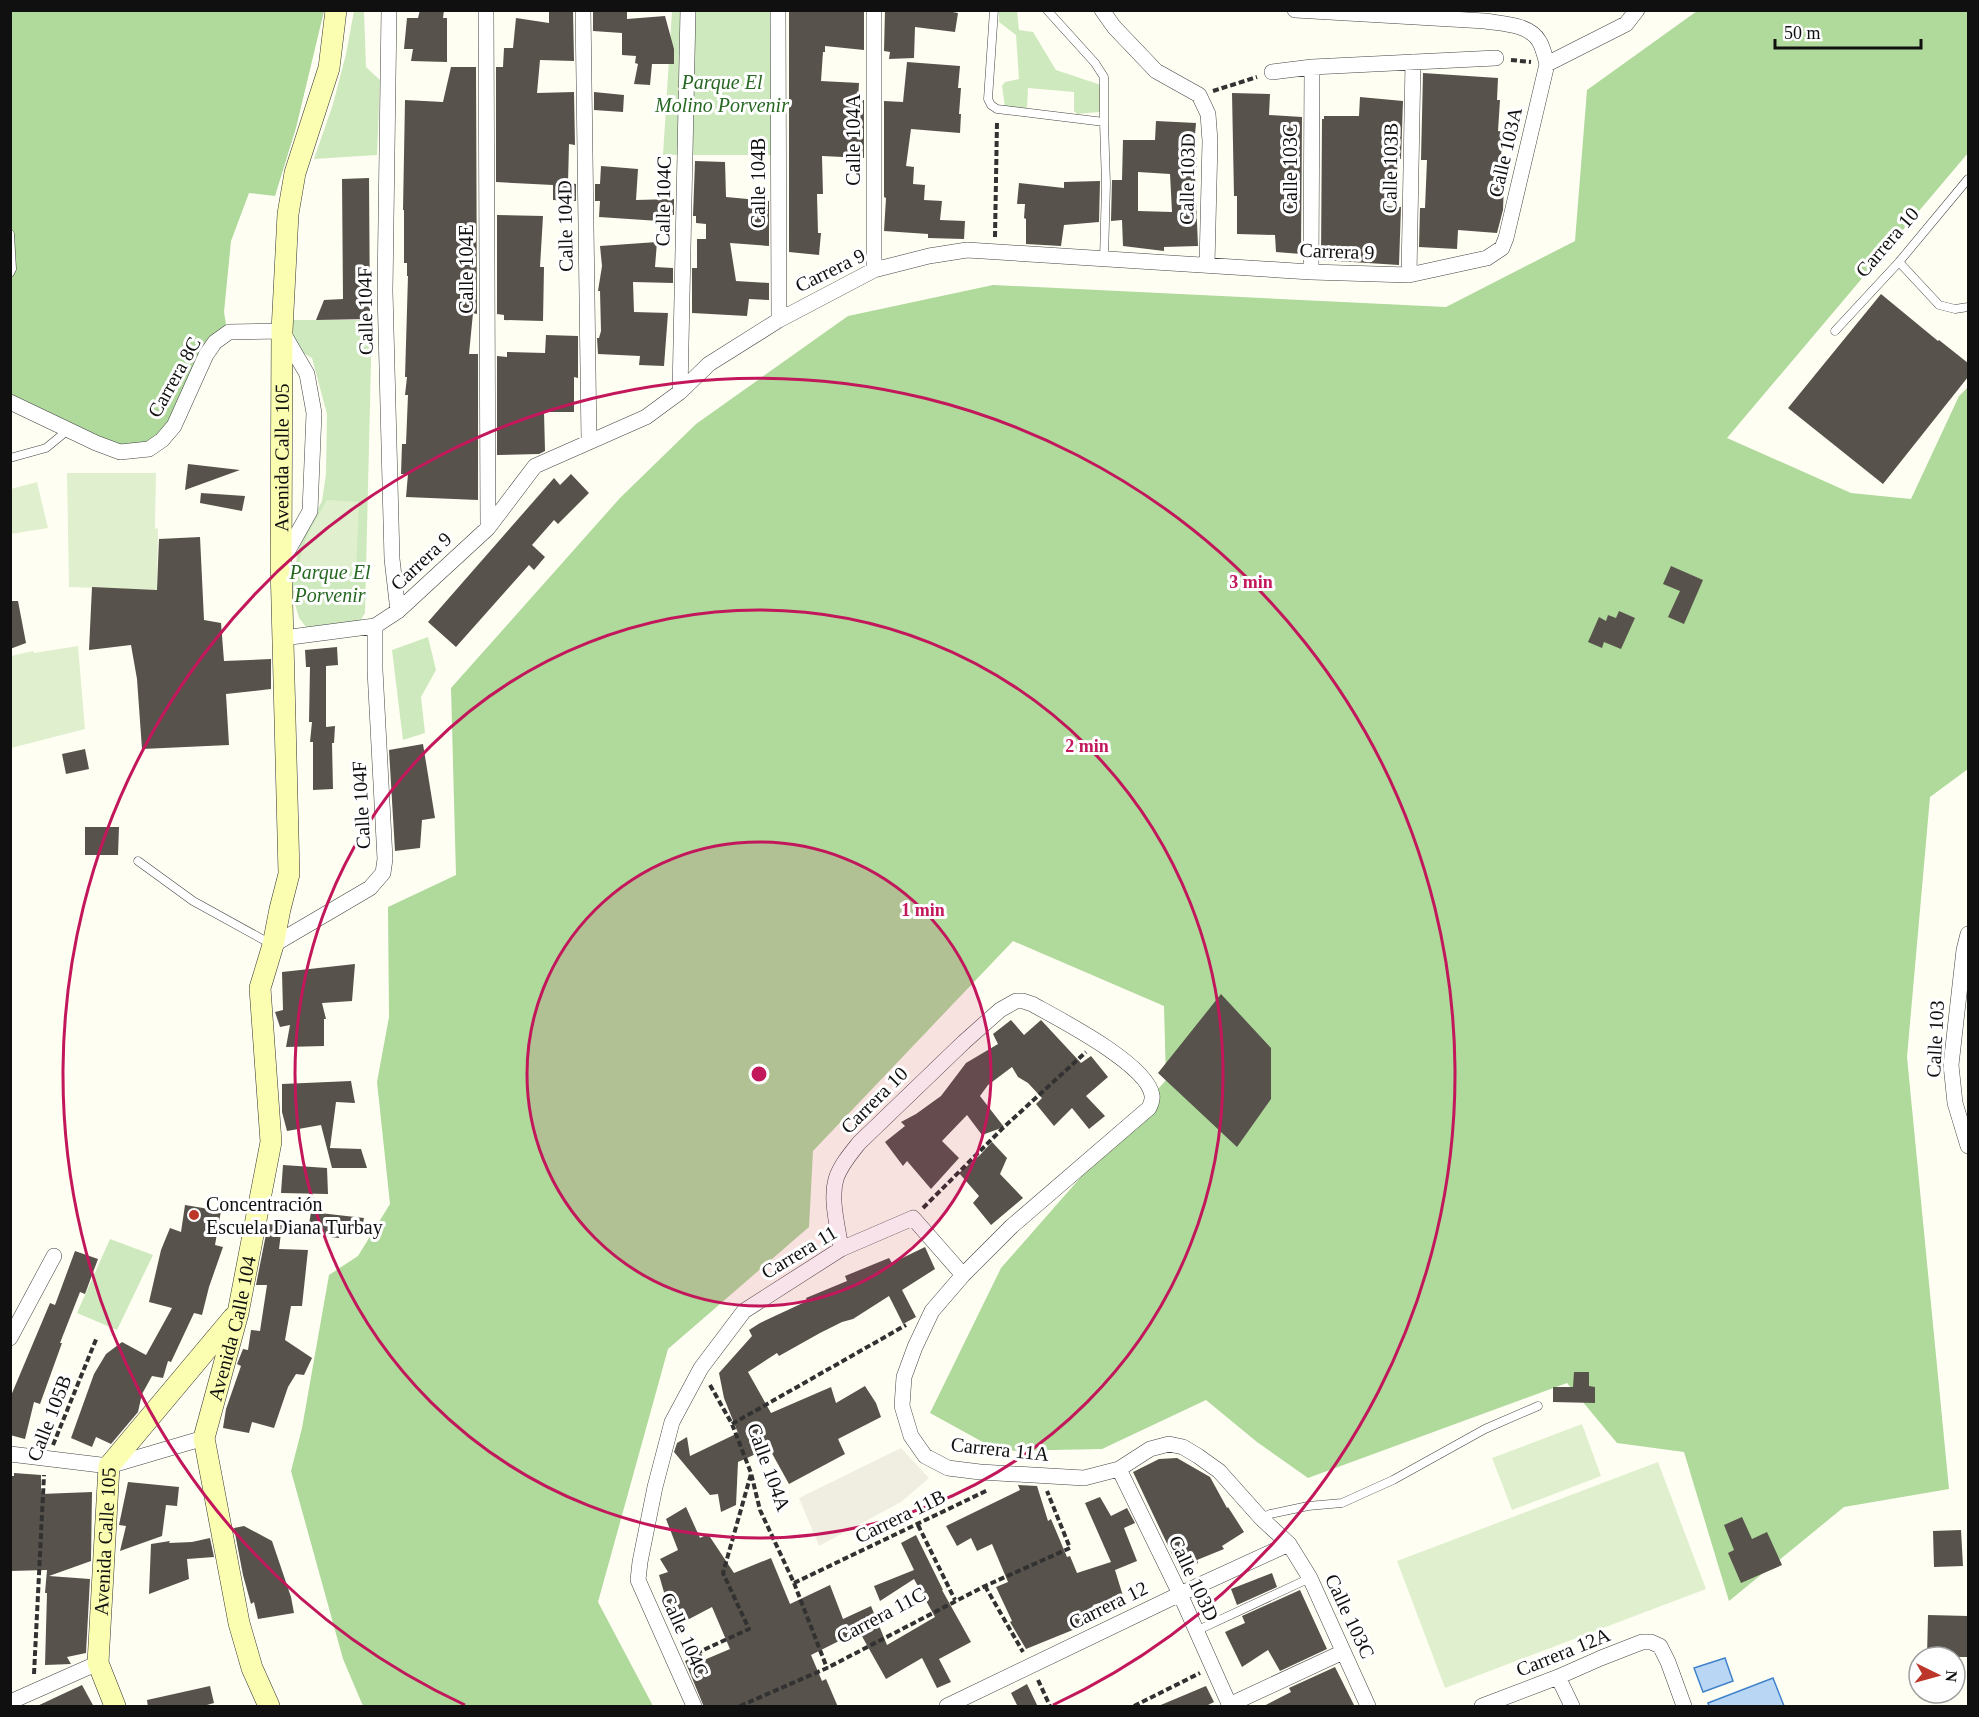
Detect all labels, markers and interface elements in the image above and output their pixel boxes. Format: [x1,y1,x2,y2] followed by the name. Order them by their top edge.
[1775,12,1920,50] scale bar
[1784,23,1821,43] text: 50 m
[654,71,789,116] park label: Parque El Molino Porvenir
[842,94,864,186] street label: Calle 104A
[1484,104,1526,199] street label: Calle 103A
[1378,123,1402,213] street label: Calle 103B
[1279,124,1301,214] street label: Calle 103C
[1175,133,1199,225] street label: Calle 103D
[747,138,769,228] street label: Calle 104B
[651,156,675,246] street label: Calle 104C
[553,180,577,272] street label: Calle 104D
[1851,203,1923,281] street label: Carrera 10
[455,224,477,314] street label: Calle 104E
[1299,239,1375,263] street label: Carrera 9
[791,244,869,296] street label: Carrera 9
[353,267,377,355] street label: Calle 104F
[143,333,205,421] street label: Carrera 8C
[270,383,293,532] street label: Avenida Calle 105
[386,527,456,595] street label: Carrera 9
[289,561,371,606] park label: Parque El Porvenir
[1229,572,1273,592] text: 3 min
[1065,736,1109,756] text: 2 min
[348,760,374,850] street label: Calle 104F
[901,900,945,920] text: 1 min
[1922,1000,1948,1078] street label: Calle 103
[836,1062,912,1138] street label: Carrera 10
[749,1064,769,1084] centre of rings
[206,1193,383,1239] place label: Concentración Escuela Diana Turbay
[187,1208,201,1222] marker: Concentración Escuela Diana Turbay
[757,1221,841,1283] street label: Carrera 11
[204,1254,260,1403] street label: Avenida Calle 104
[23,1372,75,1464] street label: Calle 105B
[743,1420,795,1514] street label: Calle 104A
[950,1433,1051,1465] street label: Carrera 11A
[90,1467,120,1616] street label: Avenida Calle 105
[851,1485,949,1547] street label: Carrera 11B
[1165,1532,1223,1624] street label: Calle 103D
[1321,1570,1379,1662] street label: Calle 103C
[1065,1576,1151,1634] street label: Carrera 12
[833,1582,929,1648] street label: Carrera 11C
[657,1589,713,1681] street label: Calle 104C
[1513,1623,1614,1681] street label: Carrera 12A
[1907,1645,1967,1705] north arrow
[1942,1670,1960,1683] text: N

